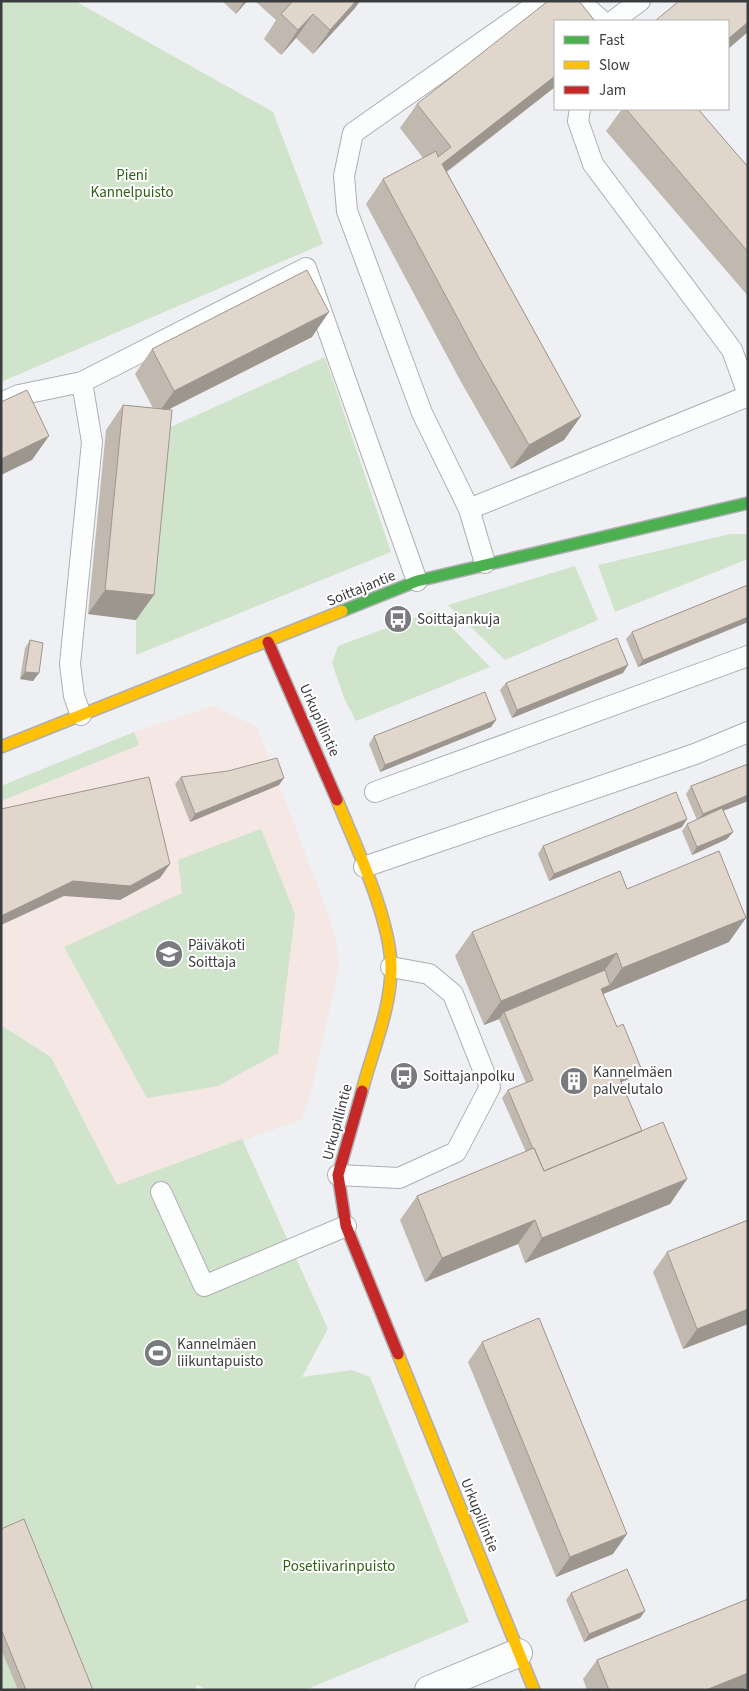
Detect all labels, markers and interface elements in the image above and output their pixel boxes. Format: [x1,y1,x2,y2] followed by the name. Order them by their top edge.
[554,20,729,110] legend
[599,30,625,51] text: Fast
[599,55,630,76] text: Slow
[599,80,626,101] text: Jam
[90,165,174,203] park label: Pieni Kannelpuisto
[324,565,399,612] street label: Soittajantie
[383,604,413,634] bus stop icon: Soittajankuja
[417,609,500,630] place label: Soittajankuja
[294,680,345,760] street label: Urkupillintie
[188,935,245,973] place label: Päiväkoti Soittaja
[154,939,184,969] school or university icon: Päiväkoti Soittaja
[389,1061,419,1091] bus stop icon: Soittajanpolku
[593,1062,673,1100] place label: Kannelmäen palvelutalo
[423,1066,515,1087] place label: Soittajanpolku
[559,1066,589,1096] building icon: Kannelmäen palvelutalo
[317,1082,358,1163] street label: Urkupillintie
[177,1334,263,1372] place label: Kannelmäen liikuntapuisto
[143,1338,173,1368] sports icon: Kannelmäen liikuntapuisto
[455,1475,504,1555] street label: Urkupillintie
[283,1556,395,1577] park label: Posetiivarinpuisto

